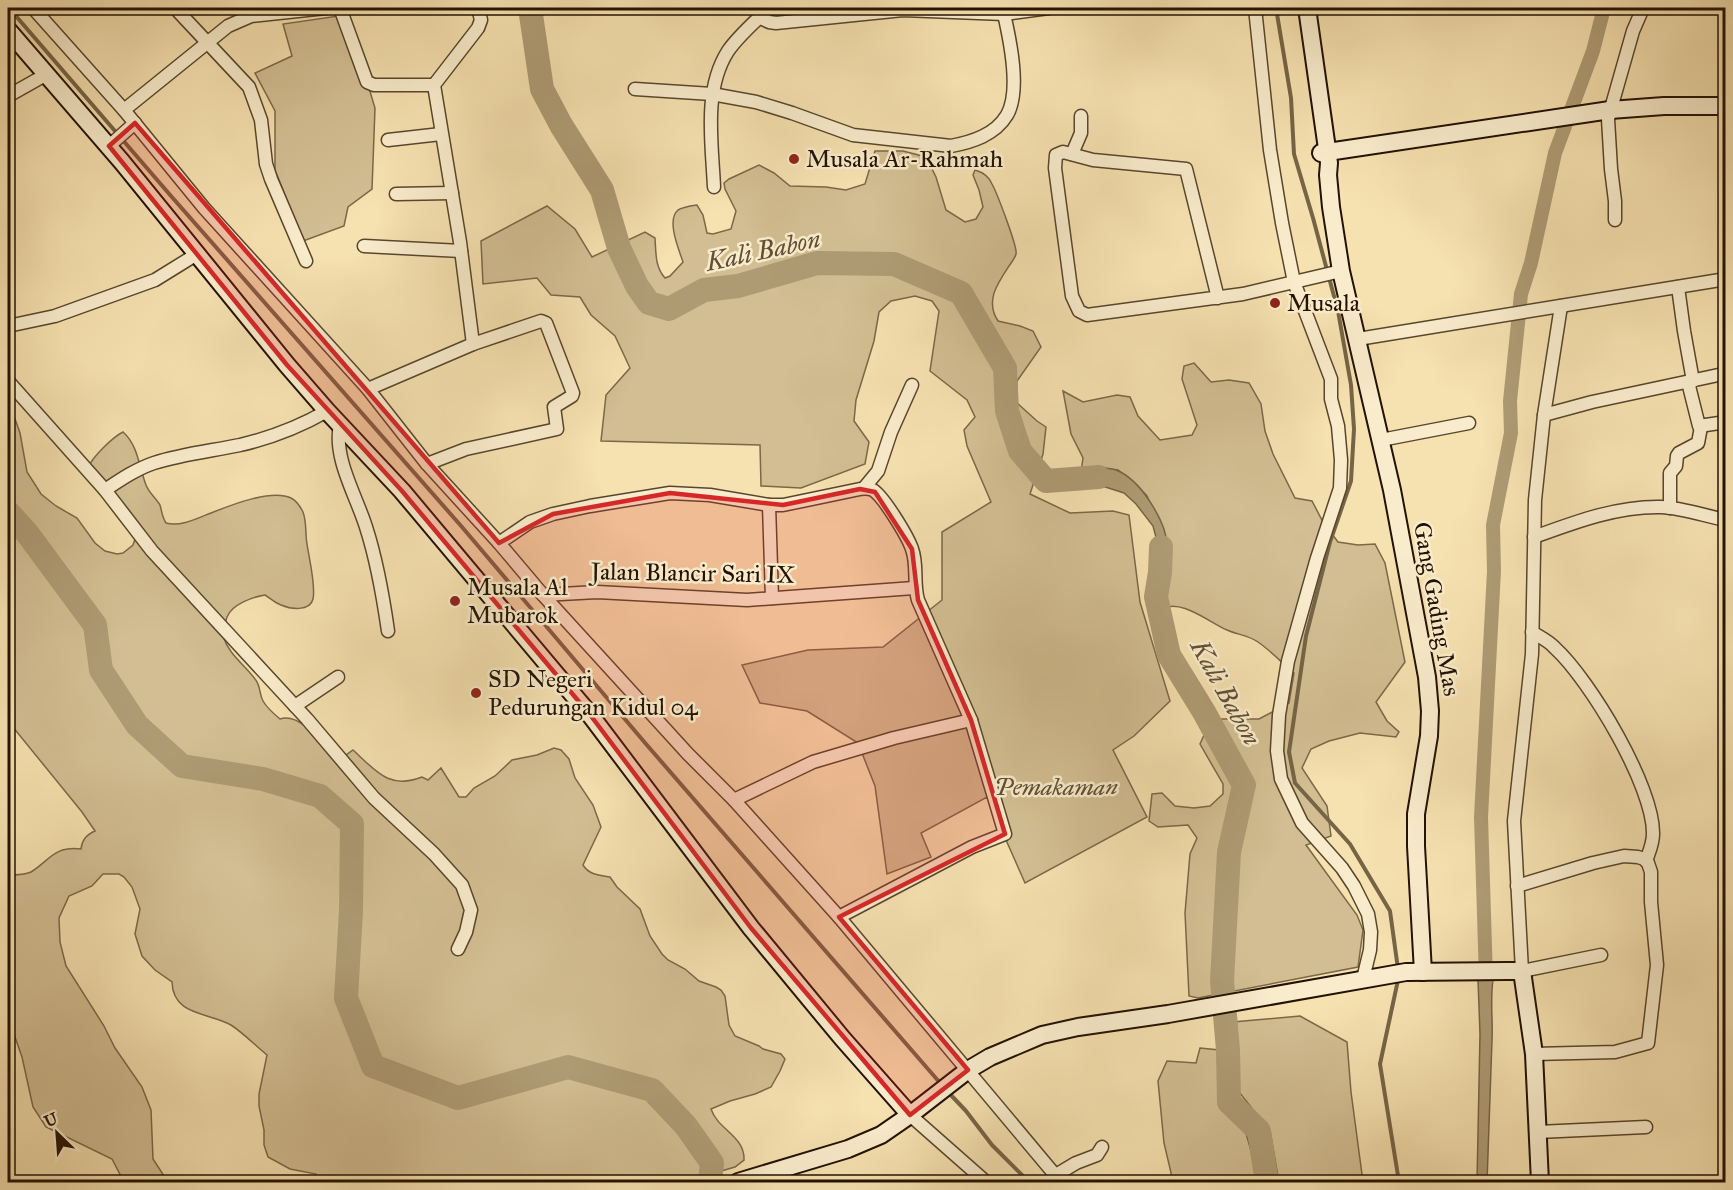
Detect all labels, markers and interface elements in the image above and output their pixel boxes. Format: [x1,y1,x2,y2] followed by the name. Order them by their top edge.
[806,144,1003,174] place label: Musala Ar-Rahmah
[787,152,801,166] marker: Musala Ar-Rahmah
[701,222,824,278] water label: Kali Babon
[1287,288,1361,318] place label: Musala
[1268,296,1282,310] marker: Musala
[1407,520,1467,698] street label: Gang Gading Mas
[588,556,796,590] street label: Jalan Blancir Sari IX
[467,572,568,630] place label: Musala Al Mubarok
[448,594,462,608] marker: Musala Al Mubarok
[1183,632,1268,751] water label: Kali Babon
[488,664,698,722] place label: SD Negeri Pedurungan Kidul 04
[469,686,483,700] marker: SD Negeri Pedurungan Kidul 04
[994,772,1118,802] park label: Pemakaman
[27,1103,87,1163] north arrow
[41,1108,61,1131] text: U

